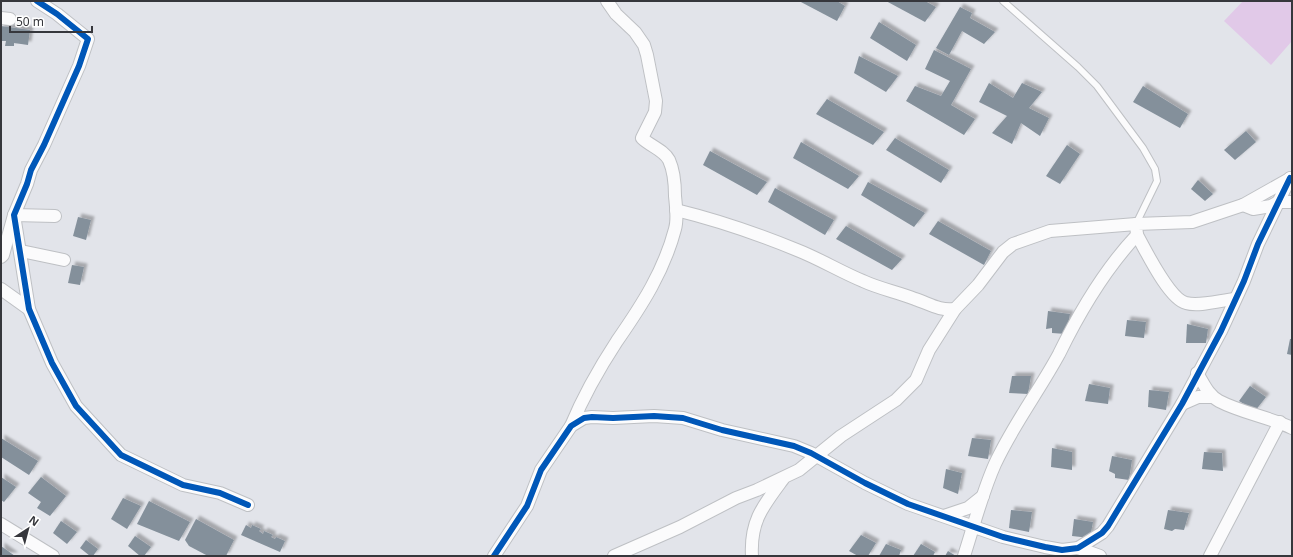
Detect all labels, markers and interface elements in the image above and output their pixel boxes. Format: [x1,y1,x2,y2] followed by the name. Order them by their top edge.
[10,8,92,34] scale bar
[16,13,44,30] text: 50 m
[8,509,48,549] north arrow
[26,512,42,529] text: N

